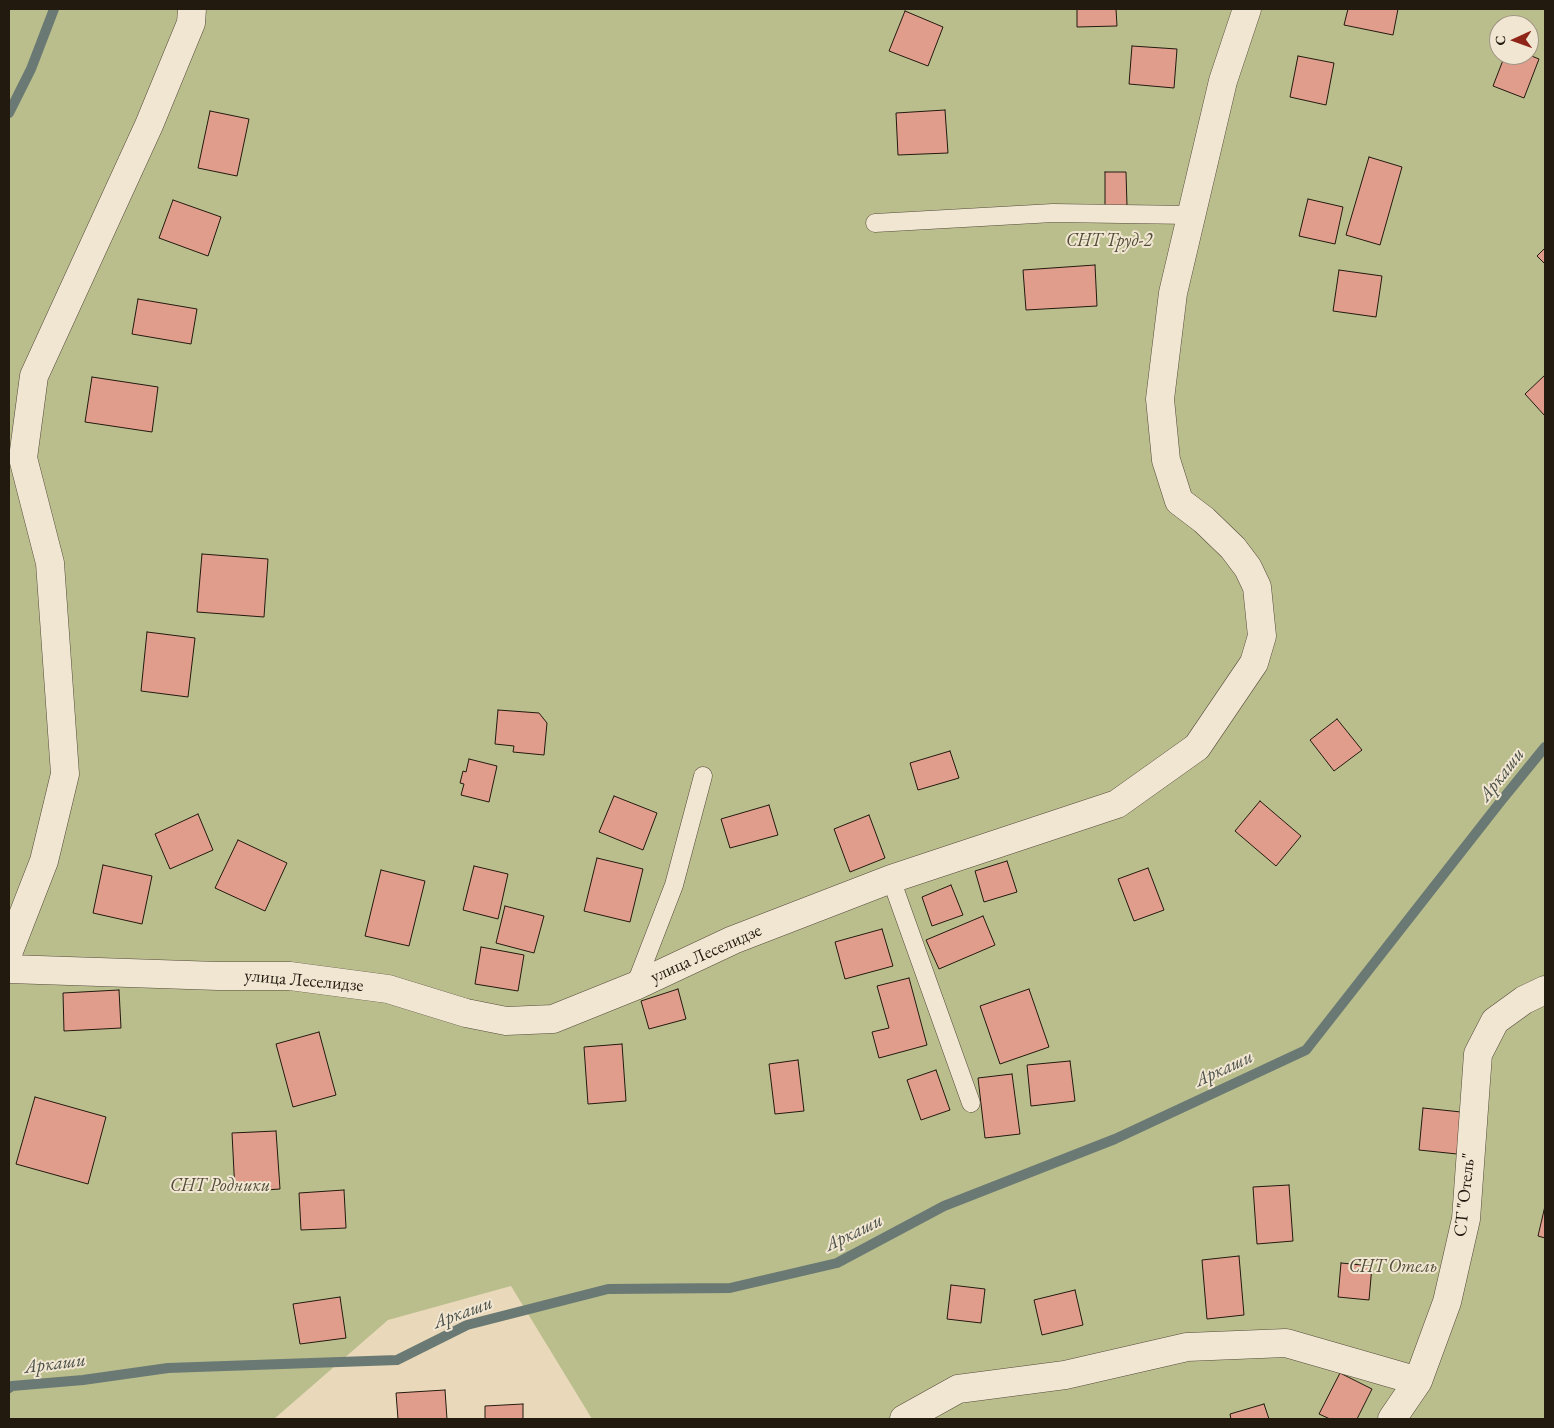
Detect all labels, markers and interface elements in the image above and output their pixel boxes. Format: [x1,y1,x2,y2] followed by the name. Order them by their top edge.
[1489,15,1539,65] north arrow
[1491,35,1509,46] text: С
[1066,230,1152,252] park label: СНТ Труд-2
[1474,744,1530,806] water label: Аркаши
[647,920,765,988] street label: улица Леселидзе
[244,965,364,997] street label: улица Леселидзе
[1191,1046,1257,1092] water label: Аркаши
[1450,1152,1480,1238] street label: СТ "Отель"
[170,1175,270,1197] park label: СНТ Родники
[821,1209,887,1257] water label: Аркаши
[1349,1256,1437,1278] park label: СНТ Отель
[430,1292,496,1334] water label: Аркаши
[23,1349,87,1379] water label: Аркаши

